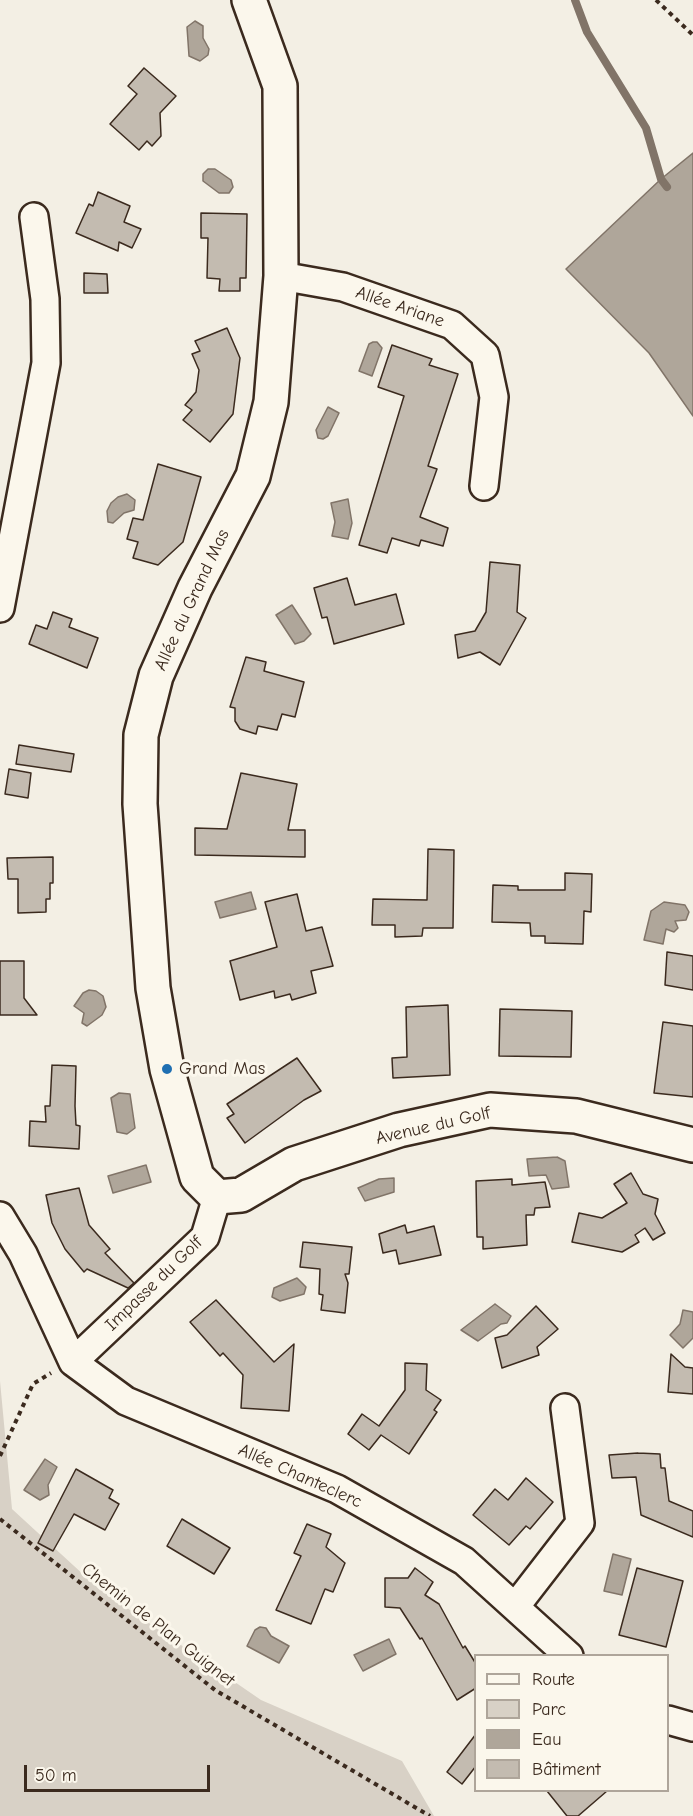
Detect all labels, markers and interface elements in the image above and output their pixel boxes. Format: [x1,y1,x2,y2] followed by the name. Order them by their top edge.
[353,282,447,332] street label: Allée Ariane
[150,526,234,674] street label: Allée du Grand Mas
[179,1058,265,1080] place label: Grand Mas
[160,1062,174,1076] marker: Grand Mas
[374,1102,492,1150] street label: Avenue du Golf
[101,1232,207,1336] street label: Impasse du Golf
[235,1439,365,1513] street label: Allée Chanteclerc
[77,1559,239,1691] street label: Chemin de Plan Guignet
[474,1654,669,1792] legend
[532,1669,575,1690] text: Route
[532,1699,566,1720] text: Parc
[532,1729,561,1750] text: Eau
[27,1753,213,1791] scale bar
[532,1759,601,1780] text: Bâtiment
[35,1765,77,1786] text: 50 m

